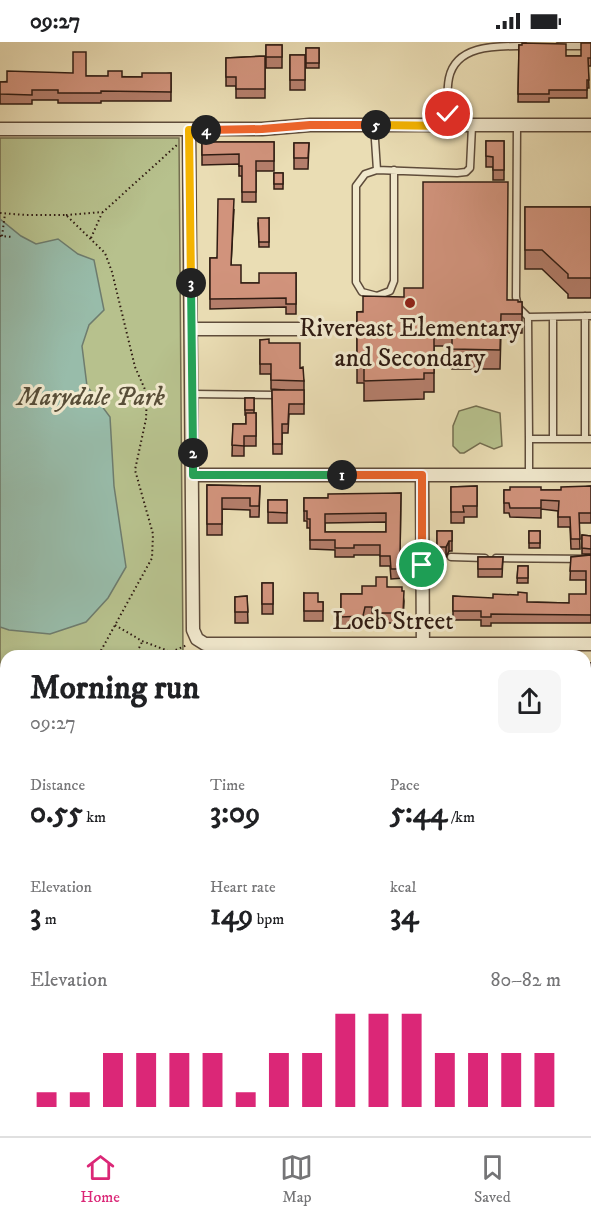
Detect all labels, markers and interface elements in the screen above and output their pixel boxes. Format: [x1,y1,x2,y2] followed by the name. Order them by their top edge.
[30,8,80,35] text: 09:27
[422,88,473,139] pin
[431,97,464,130] icon: check
[361,110,391,140] pin: 5
[191,115,221,145] pin: 4
[372,115,380,135] text: 5
[201,120,211,140] text: 4
[176,268,206,298] pin: 3
[188,273,194,293] text: 3
[403,296,417,310] marker: Rivereast Elementary and Secondary
[299,312,522,375] place label: Rivereast Elementary and Secondary
[15,381,165,414] park label: Marydale Park
[178,438,208,468] pin: 2
[189,443,197,463] text: 2
[327,460,357,490] pin: 1
[339,465,345,485] text: 1
[396,539,447,590] pin
[405,548,438,581] icon: arrive
[332,605,454,638] street label: Loeb Street
[30,668,199,709] text: Morning run
[498,670,561,733] button: share
[30,711,76,736] text: 09:27
[30,775,85,795] text: Distance
[210,775,245,795] text: Time
[390,775,420,795] text: Pace
[30,795,83,832] text: 0.55
[210,795,260,832] text: 3:09
[390,795,447,832] text: 5:44
[83,807,106,827] text: km
[447,807,475,827] text: /km
[30,877,92,897] text: Elevation
[210,877,276,897] text: Heart rate
[390,877,416,897] text: kcal
[30,897,41,934] text: 3
[210,897,253,934] text: 149
[390,897,418,934] text: 34
[41,909,57,929] text: m
[253,909,284,929] text: bpm
[30,968,107,993] text: Elevation
[491,968,561,993] text: 80–82 m
[80,1151,120,1207] tab: Home
[280,1151,313,1207] tab: Map
[474,1151,511,1207] tab: Saved

